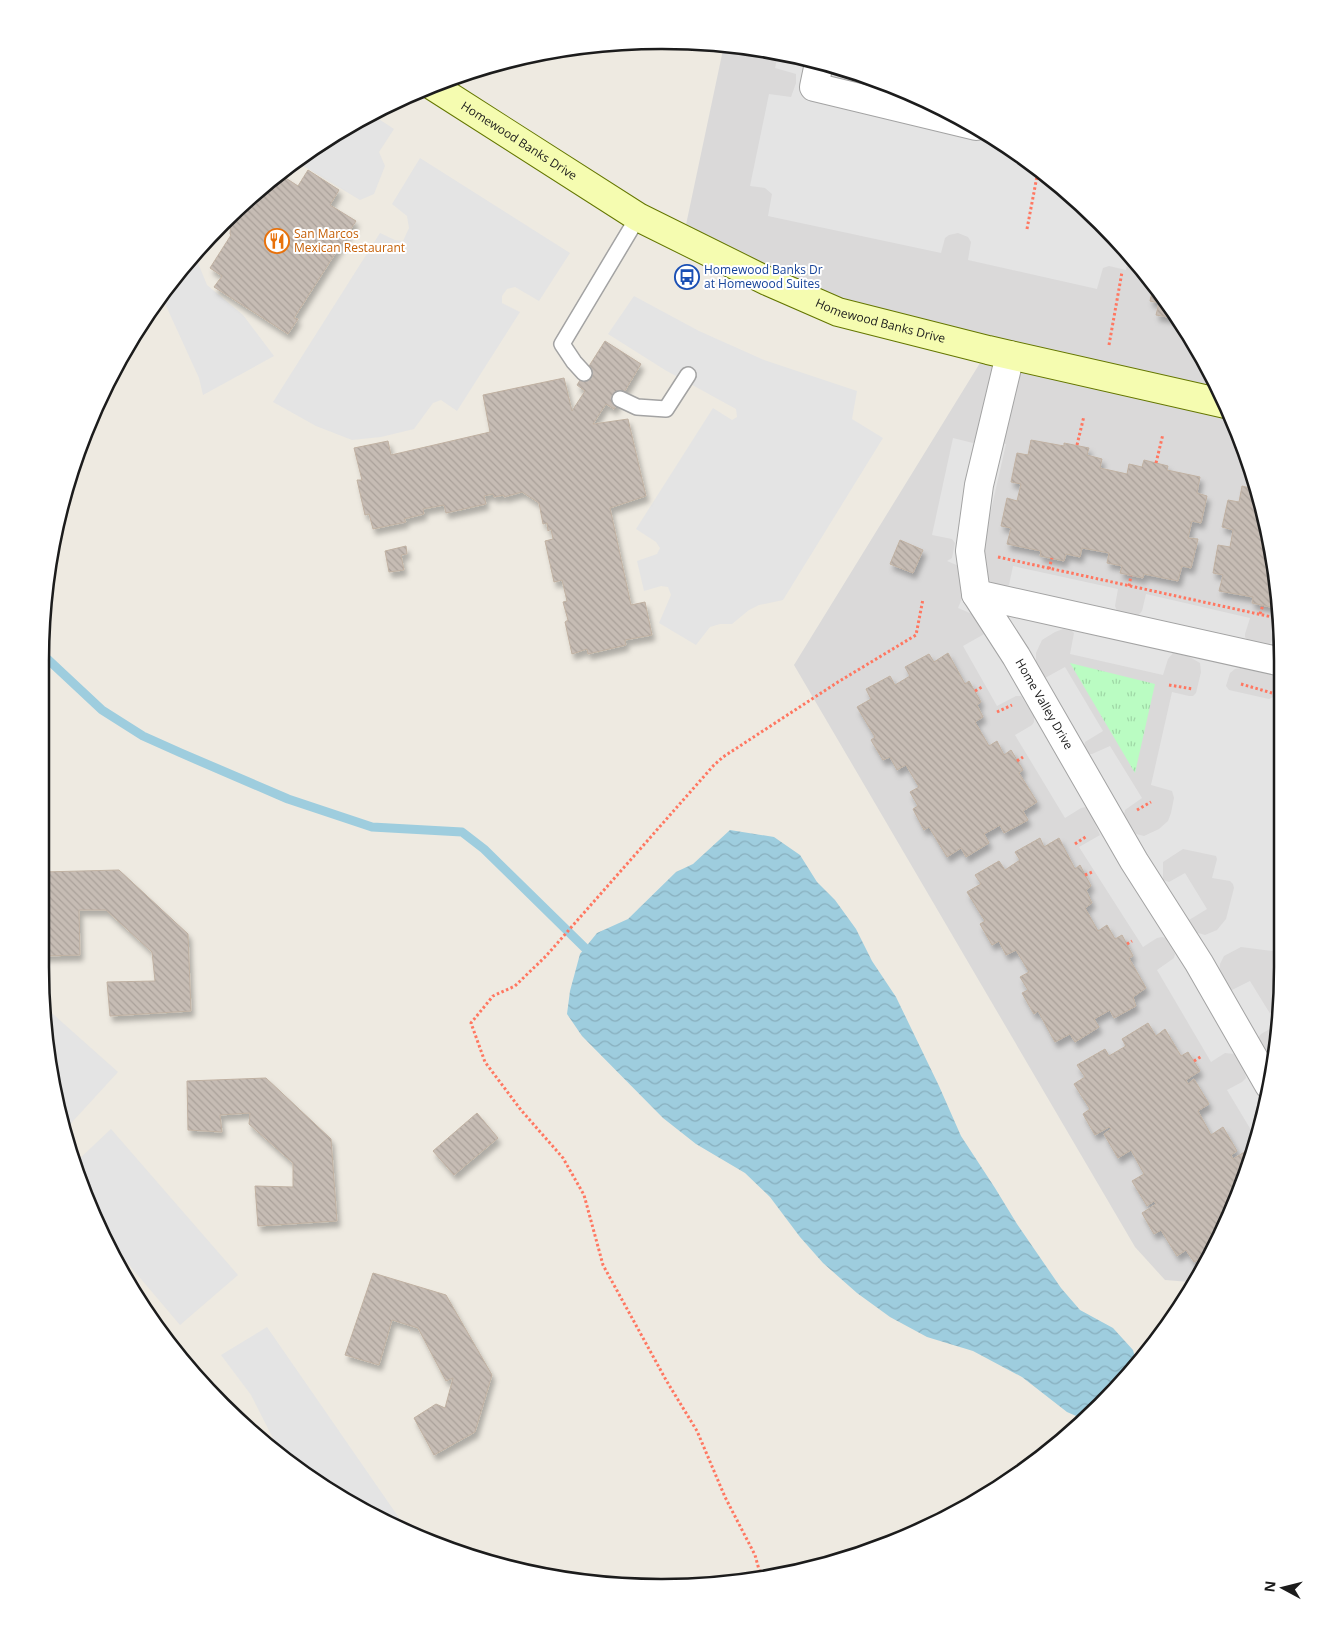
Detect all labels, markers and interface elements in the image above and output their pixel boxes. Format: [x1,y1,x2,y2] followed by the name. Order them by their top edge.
[458,97,581,184] street label: Homewood Banks Drive
[294,225,405,256] place label: San Marcos Mexican Restaurant
[264,228,290,254] restaurant icon: San Marcos Mexican Restaurant
[704,261,823,292] place label: Homewood Banks Dr at Homewood Suites
[674,264,700,290] bus stop icon: Homewood Banks Dr at Homewood Suites
[813,294,948,347] street label: Homewood Banks Drive
[1012,655,1077,752] street label: Home Valley Drive
[1258,1563,1308,1613] north arrow
[1259,1580,1280,1593] text: N

